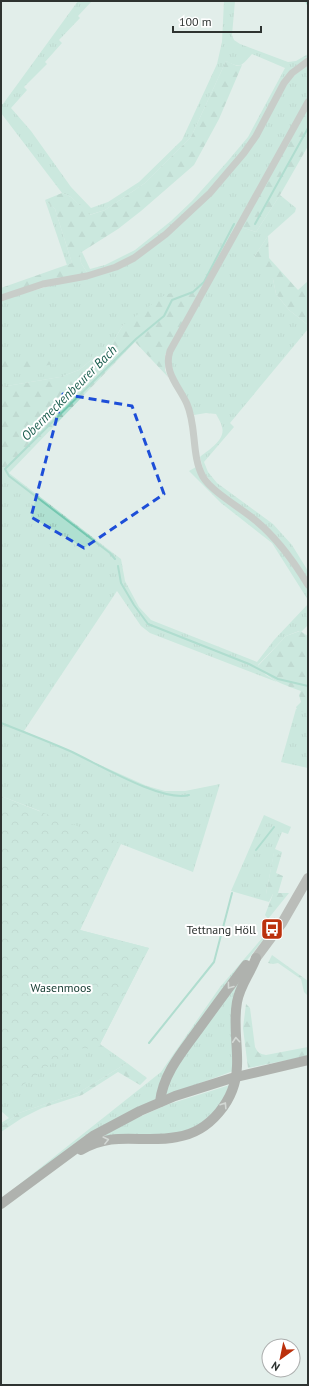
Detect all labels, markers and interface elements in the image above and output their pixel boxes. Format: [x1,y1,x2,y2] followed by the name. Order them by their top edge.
[173,8,261,34] scale bar
[179,14,212,29] text: 100 m
[18,341,121,444] water label: Obermeckenbeurer Bach
[259,916,285,942] bus stop icon: Tettnang Höll
[186,922,256,937] place label: Tettnang Höll
[31,980,91,995] park label: Wasenmoos
[227,982,234,989] one-way arrow
[232,1037,241,1043] one-way arrow
[219,1102,226,1109] one-way arrow
[103,1137,110,1145] one-way arrow
[261,1338,301,1378] north arrow
[269,1359,282,1374] text: N

